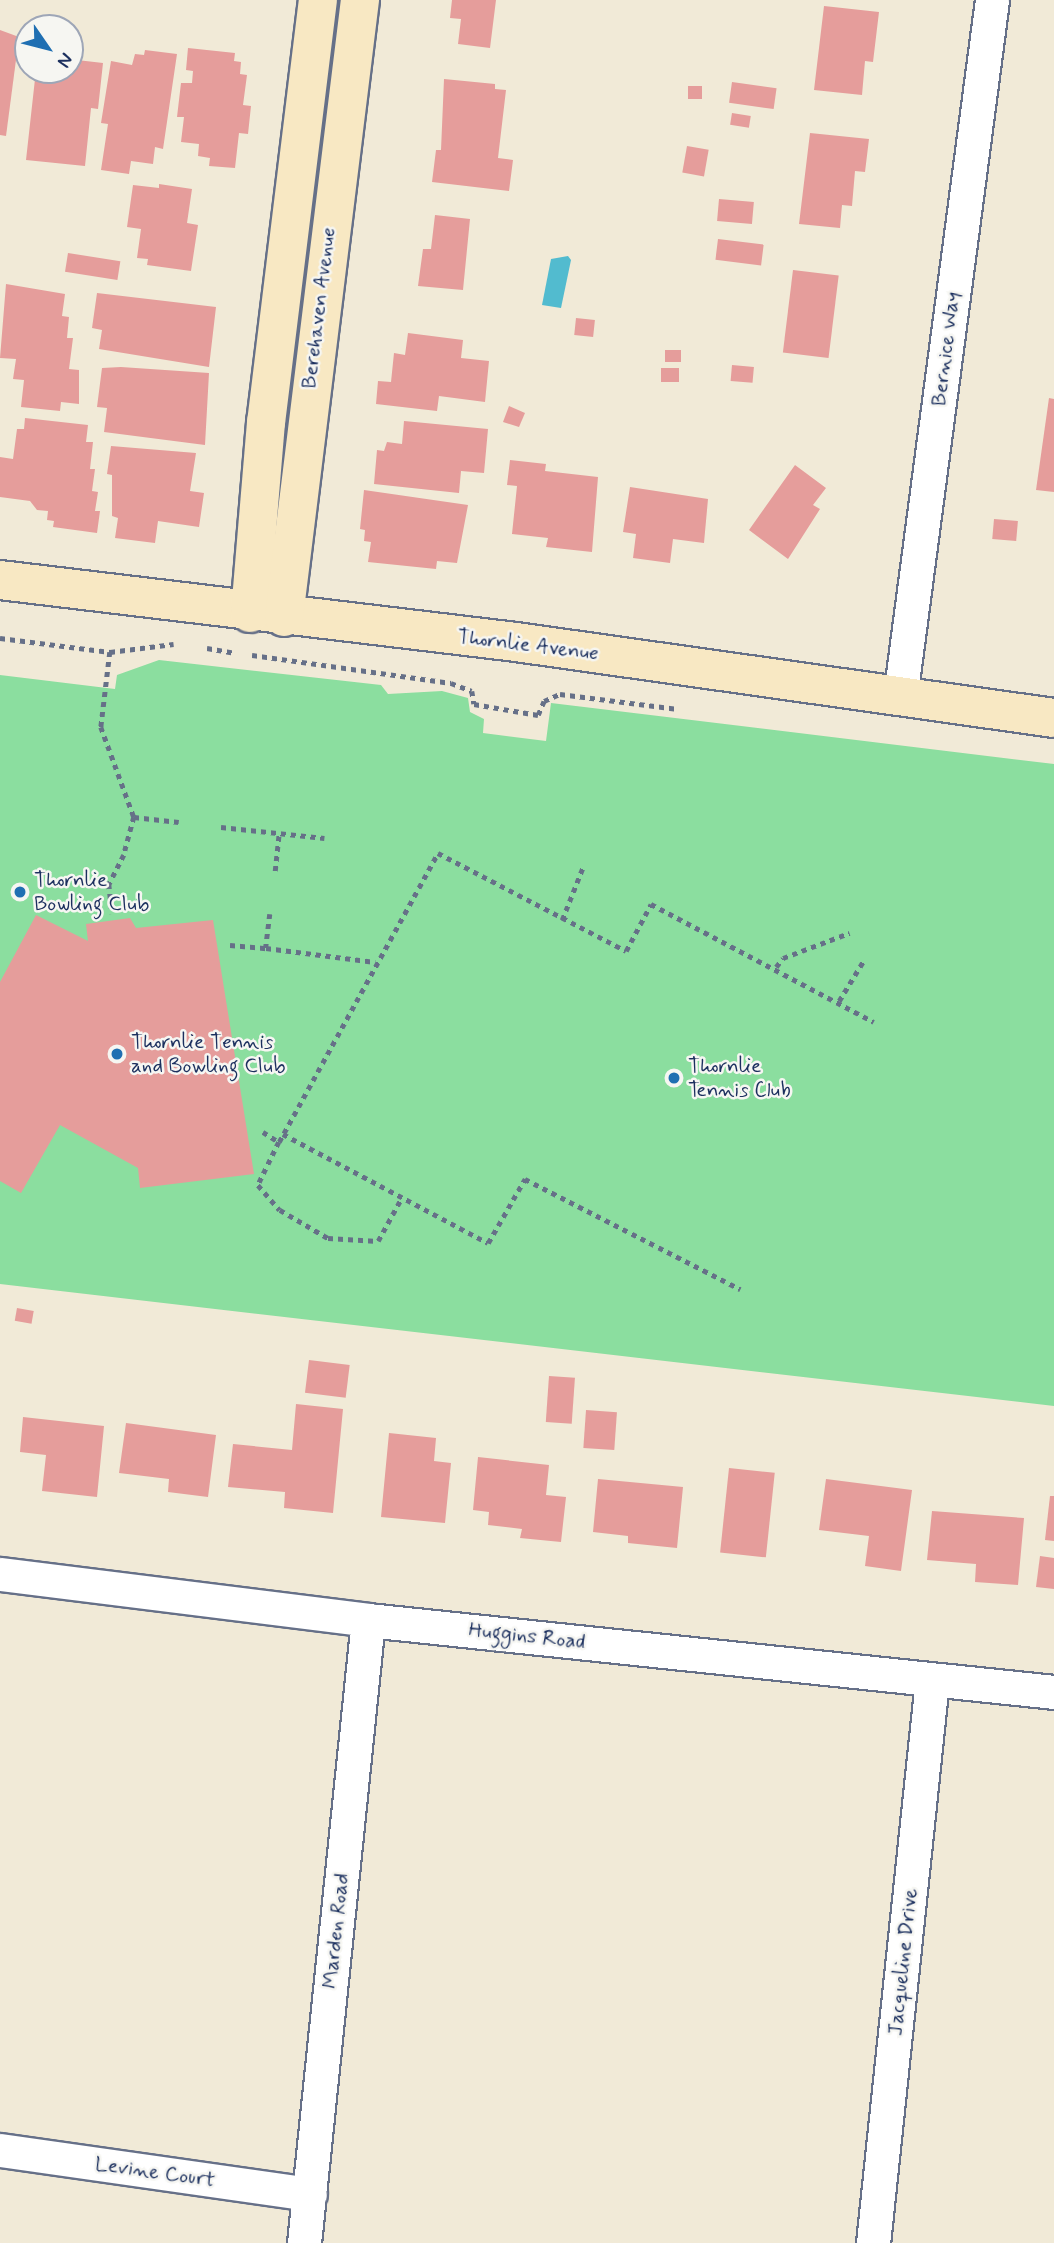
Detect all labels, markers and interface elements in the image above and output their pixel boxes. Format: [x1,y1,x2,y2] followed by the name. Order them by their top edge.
[14,14,84,84] north arrow
[51,48,79,73] text: N
[296,224,342,392] street label: Berehaven Avenue
[926,289,966,409] street label: Bernice Way
[455,624,601,666] street label: Thornlie Avenue
[34,867,150,917] place label: Thornlie Bowling Club
[12,884,28,900] marker: Thornlie Bowling Club
[131,1029,284,1079] place label: Thornlie Tennis and Bowling Club
[109,1046,125,1062] marker: Thornlie Tennis and Bowling Club
[688,1053,795,1103] place label: Thornlie Tennis Club
[666,1070,682,1086] marker: Thornlie Tennis Club
[468,1617,586,1655] street label: Huggins Road
[317,1872,355,1990] street label: Marden Road
[883,1888,923,2036] street label: Jacqueline Drive
[93,2151,217,2193] street label: Levine Court

